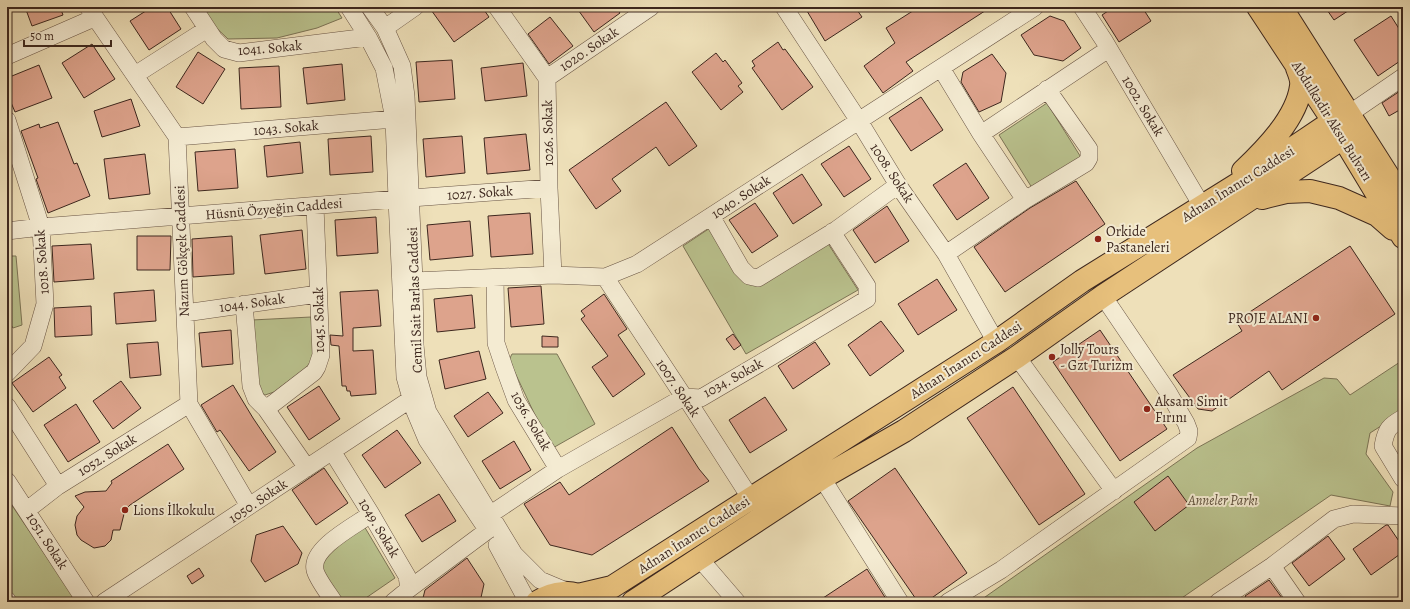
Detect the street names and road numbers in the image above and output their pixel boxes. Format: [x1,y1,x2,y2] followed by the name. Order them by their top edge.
[556,22,622,76] street label: 1020. Sokak
[237,36,303,60] street label: 1041. Sokak
[1287,56,1377,185] street label: Abdulkadir Aksu Bulvarı
[1117,72,1169,140] street label: 1002. Sokak
[538,100,558,166] street label: 1026. Sokak
[253,116,319,140] street label: 1043. Sokak
[866,140,918,207] street label: 1008. Sokak
[1177,142,1298,227] street label: Adnan İnanıcı Caddesi
[708,171,774,223] street label: 1040. Sokak
[447,181,514,205] street label: 1027. Sokak
[170,185,194,317] street label: Nazım Gökçek Caddesi
[205,194,343,224] street label: Hüsnü Özyeğin Caddesi
[403,227,427,373] street label: Cemil Sait Barlas Caddesi
[30,229,54,295] street label: 1018. Sokak
[309,287,329,353] street label: 1045. Sokak
[218,289,286,317] street label: 1044. Sokak
[906,317,1026,404] street label: Adnan İnanıcı Caddesi
[700,354,766,402] street label: 1034. Sokak
[651,355,705,421] street label: 1007. Sokak
[506,388,556,454] street label: 1036. Sokak
[74,429,140,481] street label: 1052. Sokak
[225,474,291,528] street label: 1050. Sokak
[634,492,754,579] street label: Adnan İnanıcı Caddesi
[354,495,404,561] street label: 1049. Sokak
[22,509,72,573] street label: 1051. Sokak

